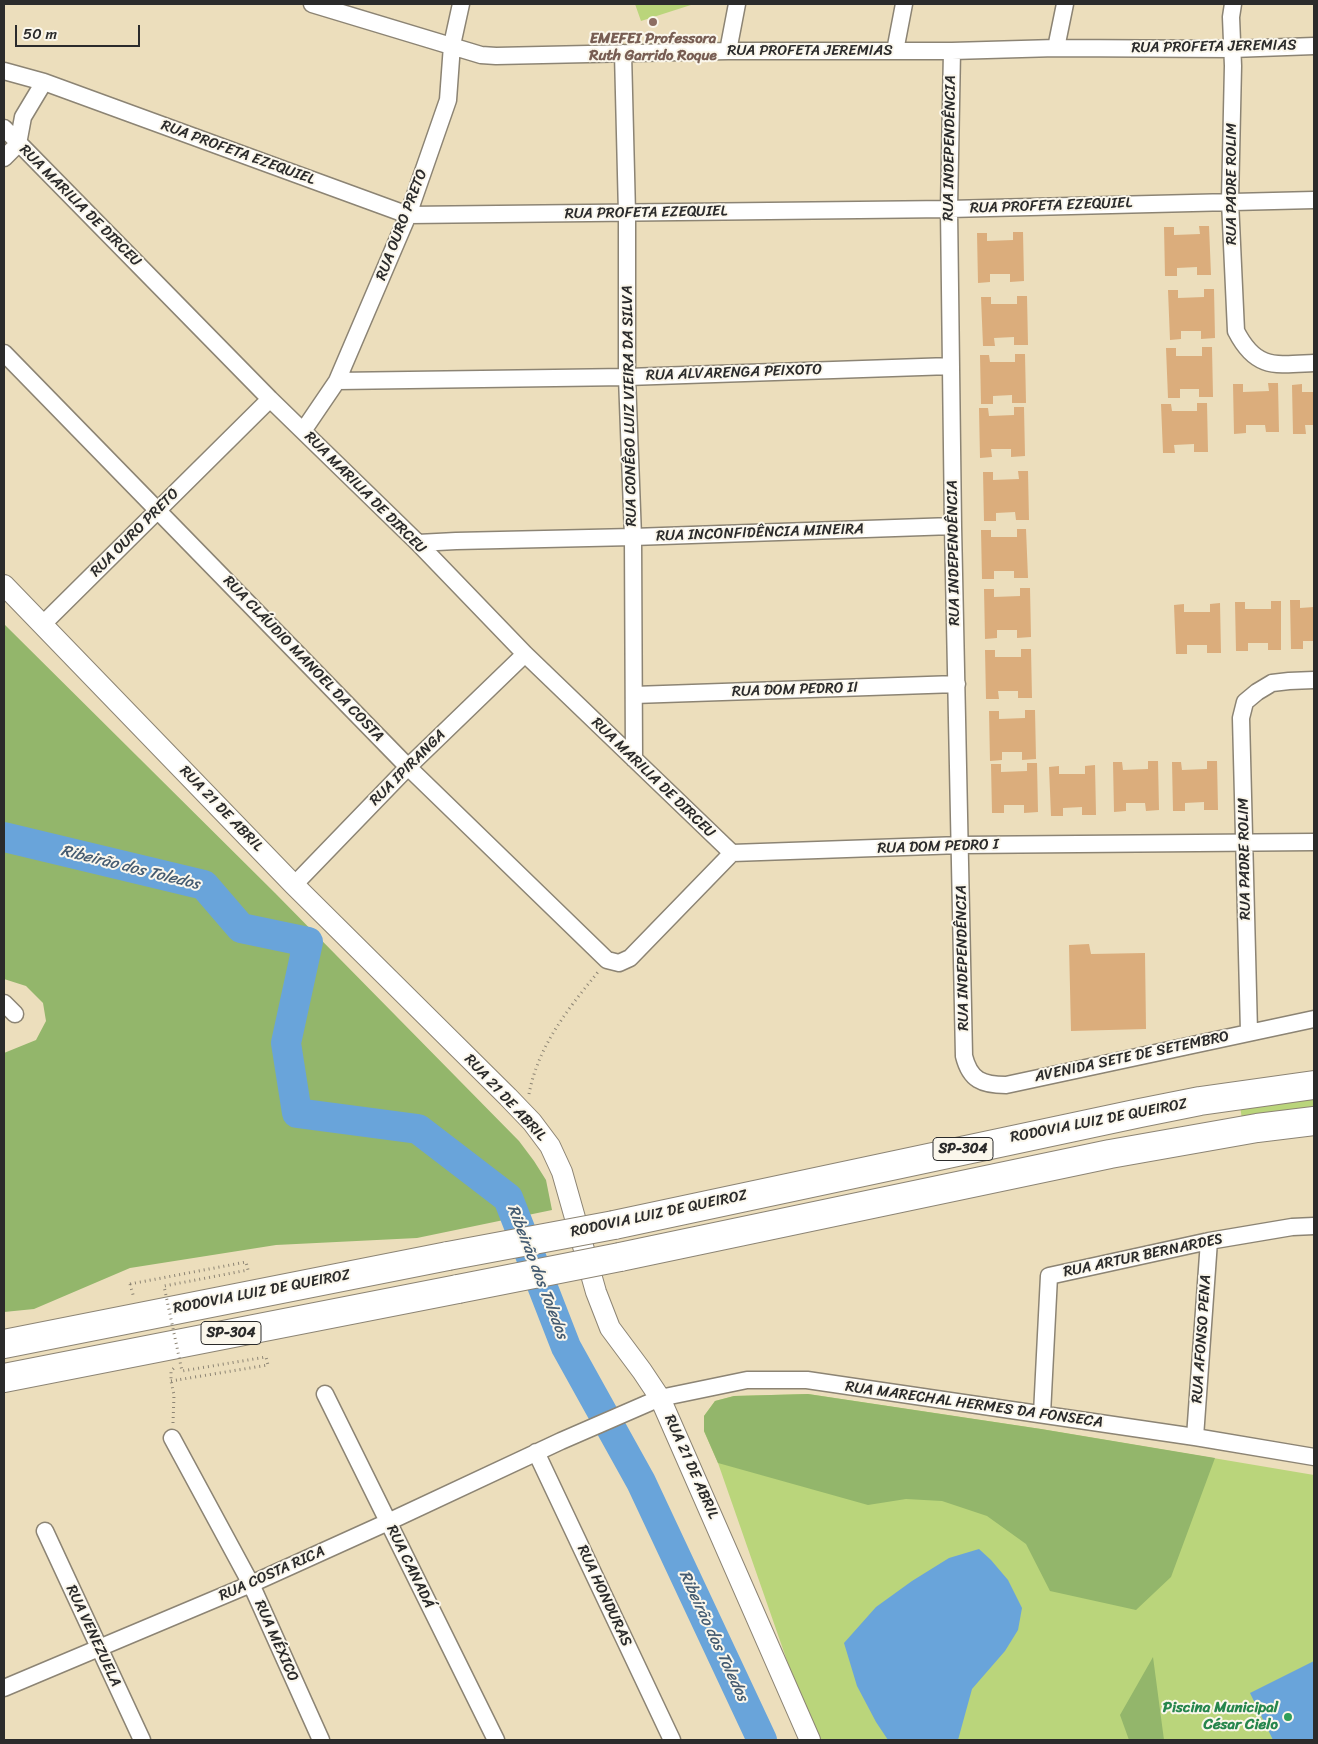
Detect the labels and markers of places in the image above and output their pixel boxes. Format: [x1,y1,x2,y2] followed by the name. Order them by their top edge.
[647,16,659,28] marker: EMEFEI Professora Ruth Garrido Roque
[589,30,717,65] place label: EMEFEI Professora Ruth Garrido Roque
[1163,1699,1278,1734] place label: Piscina Municipal César Cielo
[1282,1711,1294,1723] marker: Piscina Municipal César Cielo

